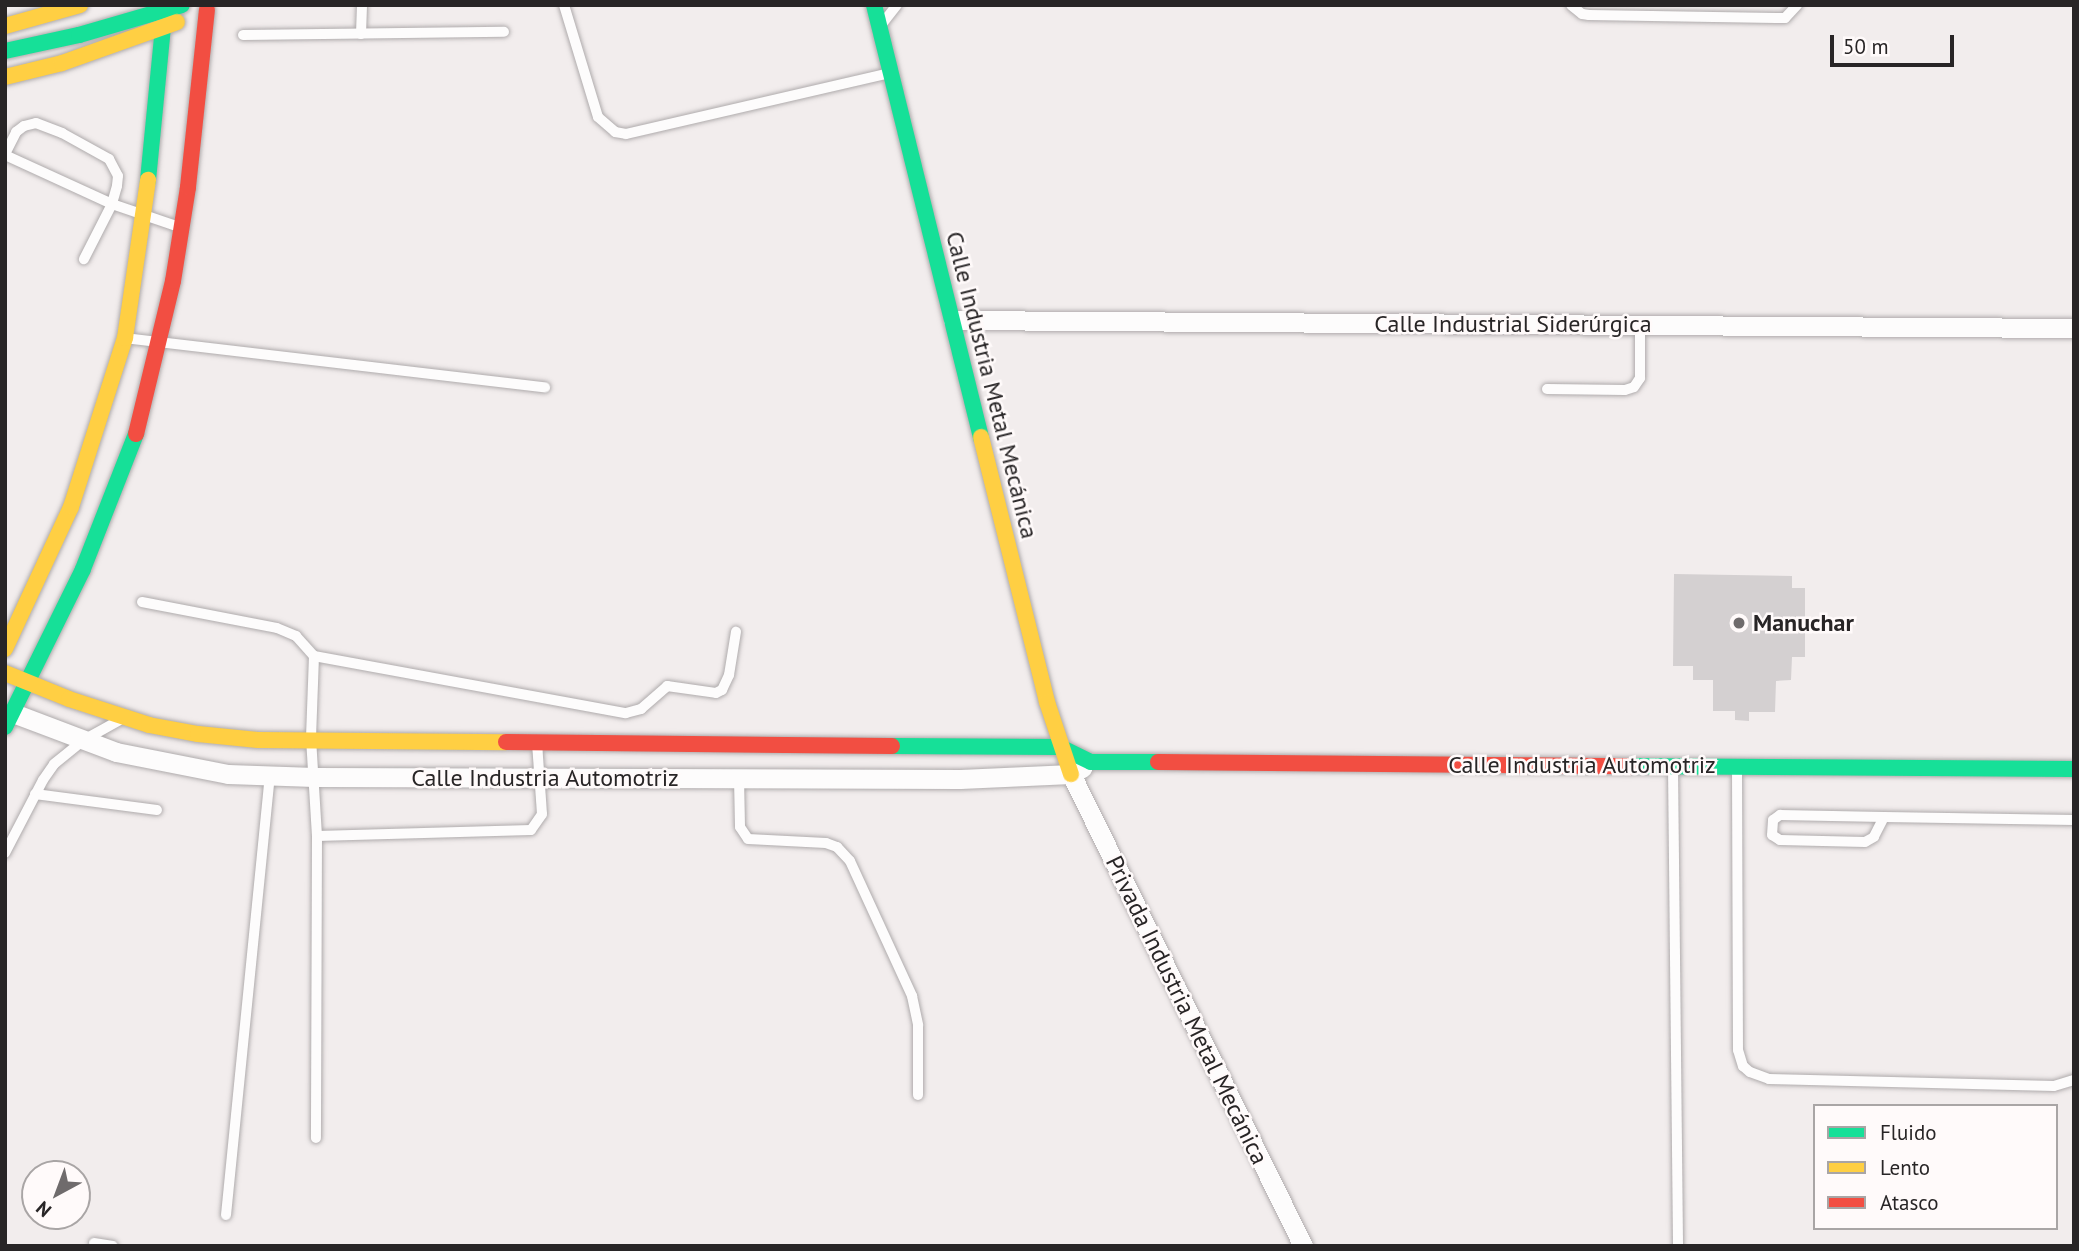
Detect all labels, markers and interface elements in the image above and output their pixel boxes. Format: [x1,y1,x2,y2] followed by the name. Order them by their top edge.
[1834,21,1958,65] scale bar
[1843,33,1889,60] text: 50 m
[940,228,1044,542] street label: Calle Industria Metal Mecánica
[1374,310,1652,338] street label: Calle Industrial Siderúrgica
[1753,609,1854,637] place label: Manuchar
[1731,615,1747,631] marker: Manuchar
[1448,751,1716,779] street label: Calle Industria Automotriz
[411,764,679,792] street label: Calle Industria Automotriz
[1100,851,1274,1169] street label: Privada Industria Metal Mecánica
[1813,1104,2058,1230] legend
[1880,1119,1937,1146] text: Fluido
[1880,1154,1930,1181] text: Lento
[21,1160,91,1230] north arrow
[1880,1189,1939,1216] text: Atasco
[31,1196,56,1222] text: N

